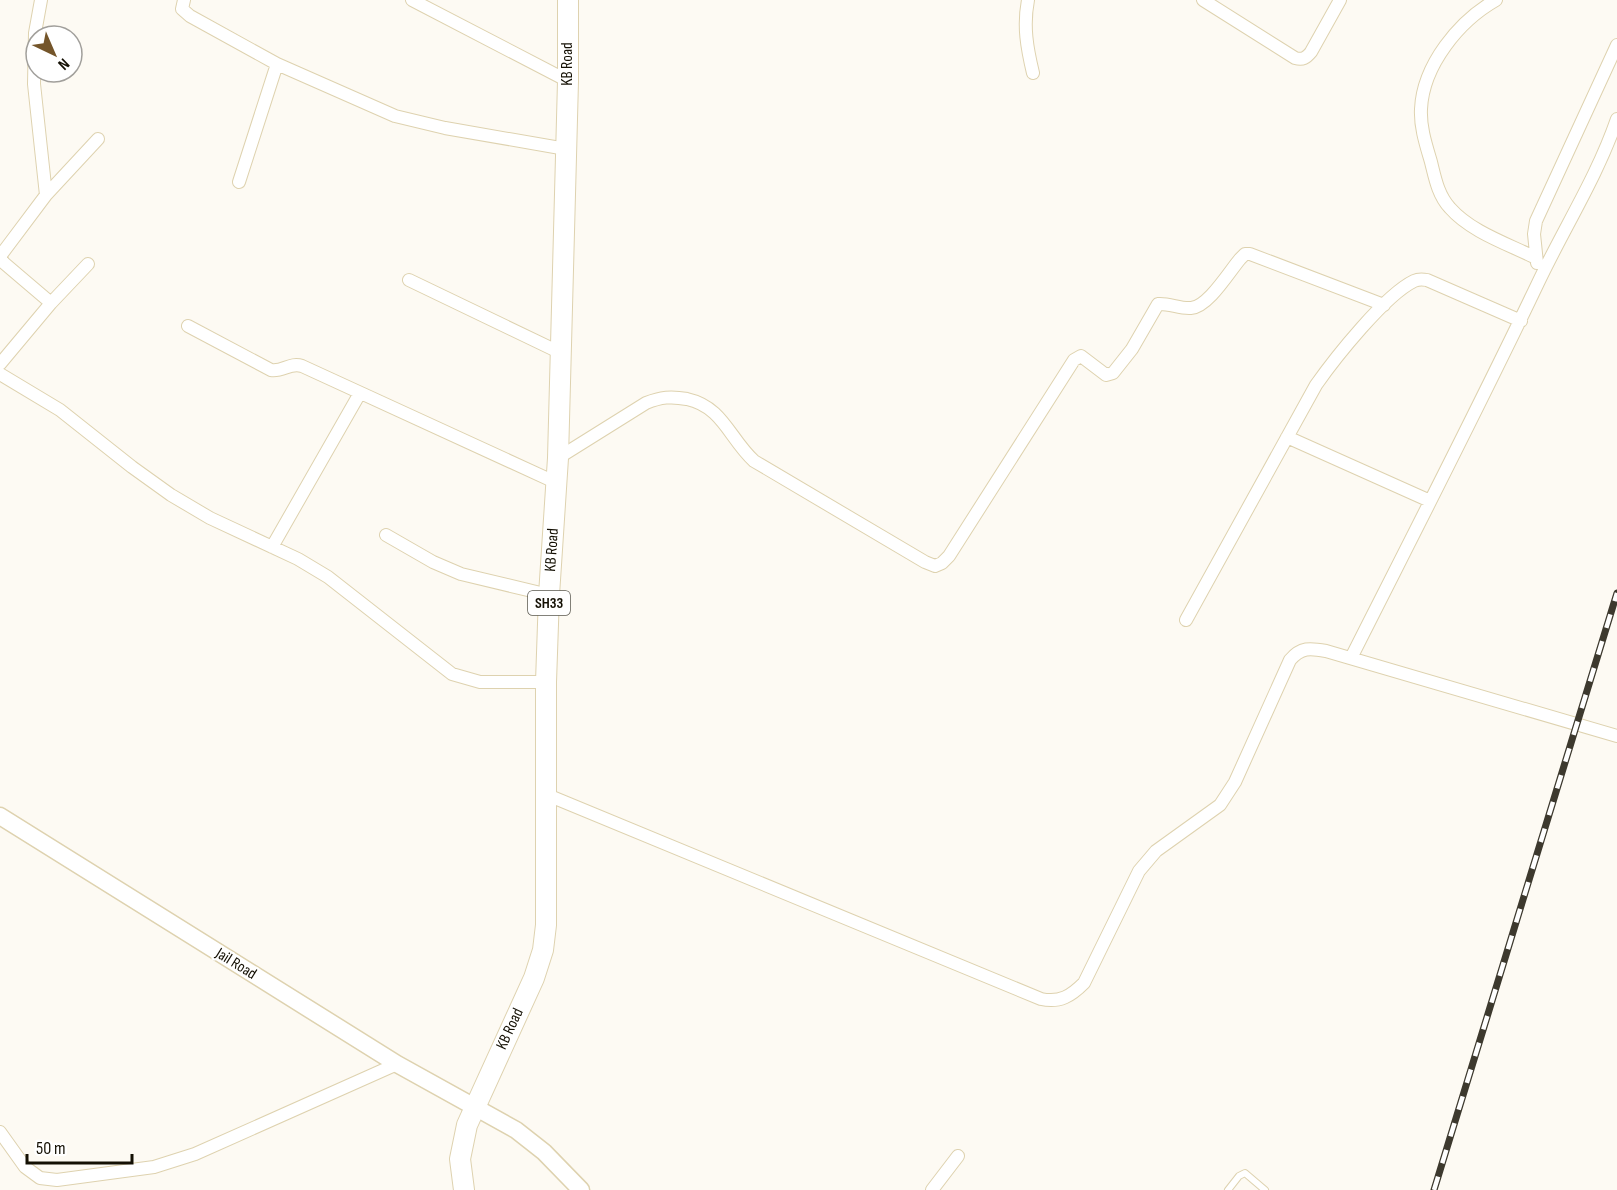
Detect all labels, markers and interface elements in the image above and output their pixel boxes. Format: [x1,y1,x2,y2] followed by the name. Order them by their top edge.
[24,24,84,84] north arrow
[558,42,577,86] street label: KB Road
[54,54,73,74] text: N
[541,528,563,572] street label: KB Road
[528,591,570,615] road number: SH33
[211,944,260,984] street label: Jail Road
[492,1005,528,1053] street label: KB Road
[27,1127,132,1165] scale bar
[36,1138,66,1159] text: 50 m

